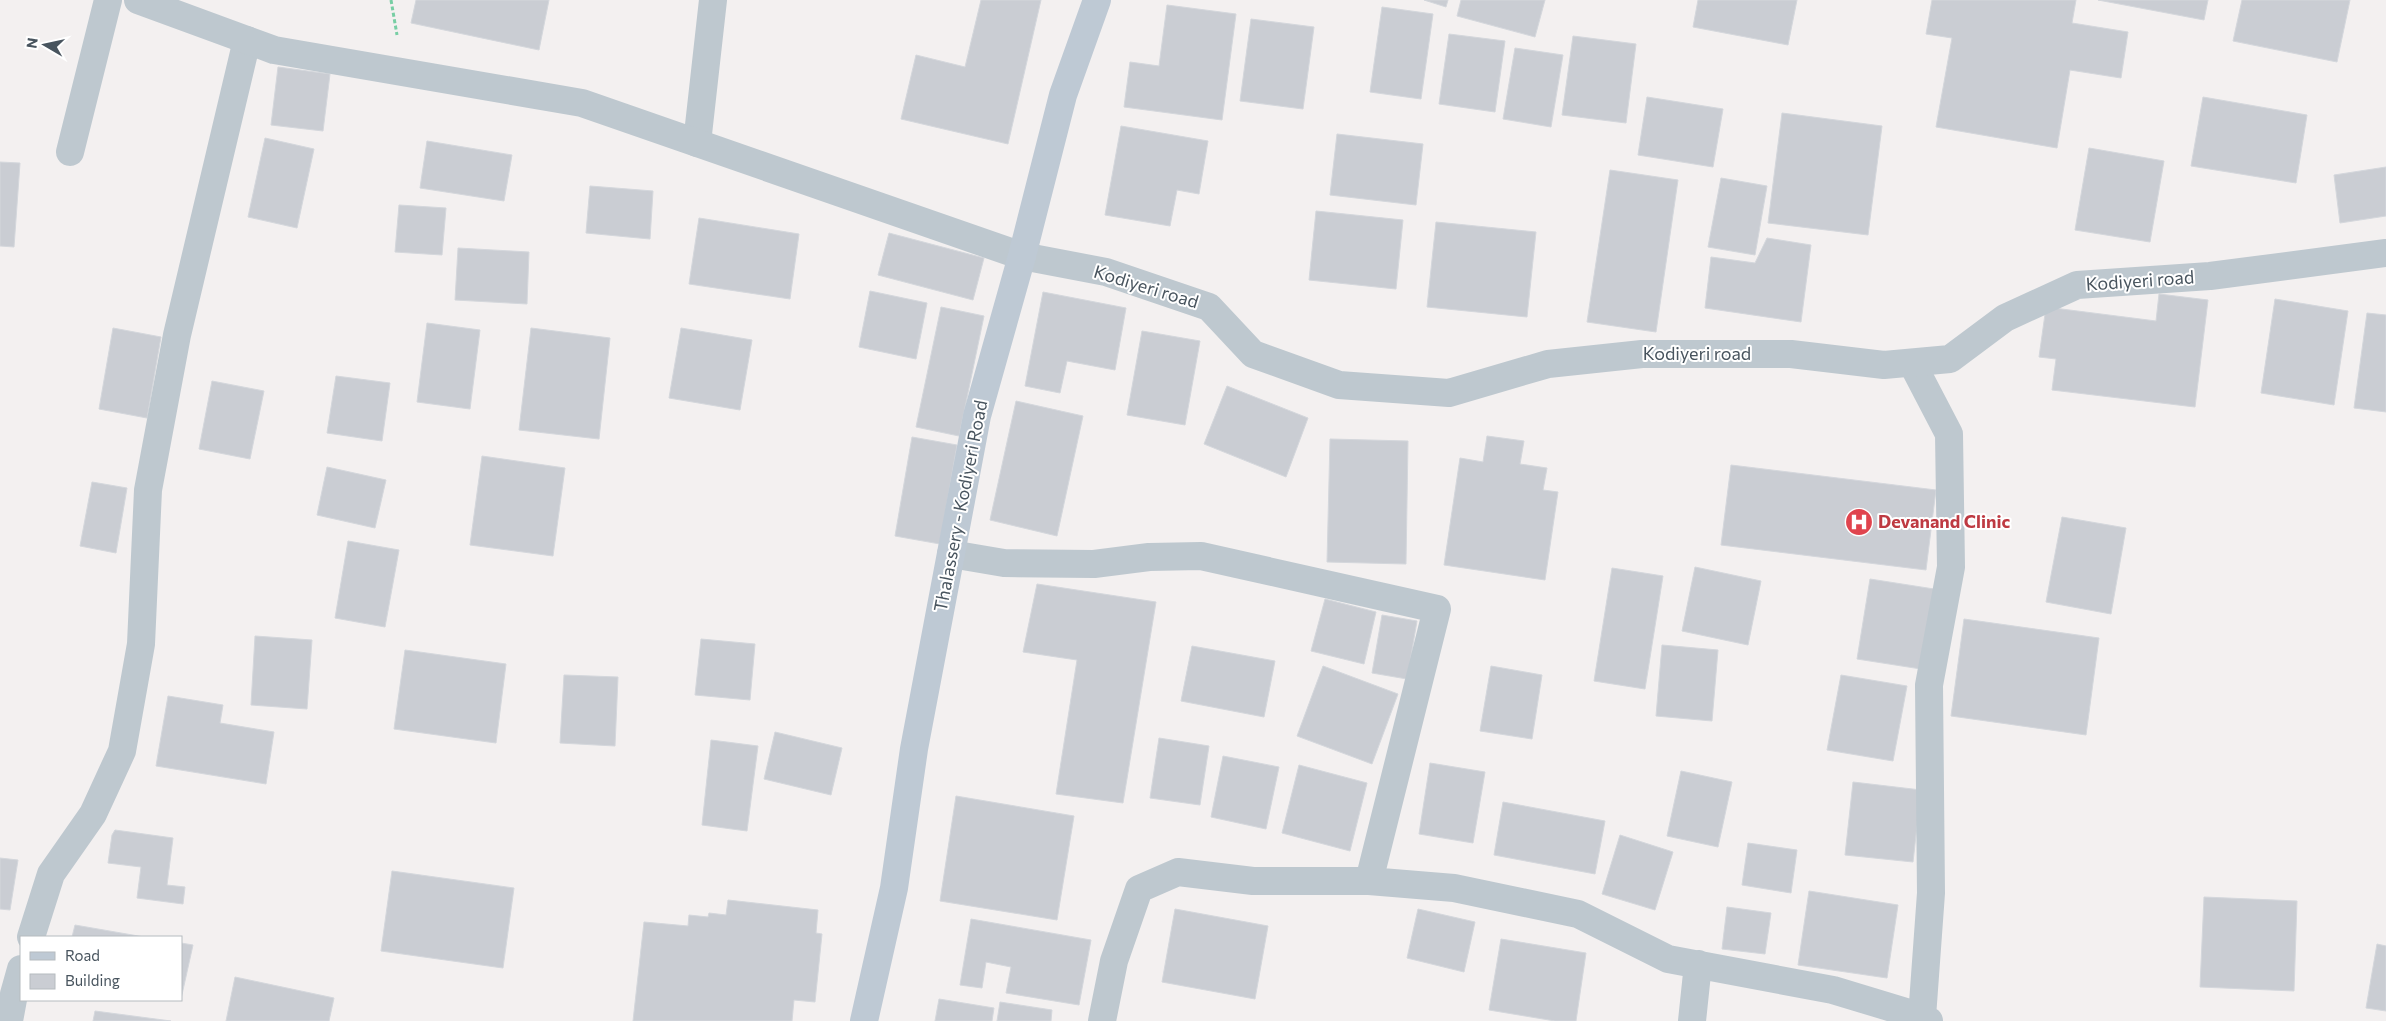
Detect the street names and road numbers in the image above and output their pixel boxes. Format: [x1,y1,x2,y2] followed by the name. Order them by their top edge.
[1091,260,1201,312] street label: Kodiyeri road
[2085,265,2195,295] street label: Kodiyeri road
[1643,342,1751,364] street label: Kodiyeri road
[929,398,991,613] street label: Thalassery - Kodiyeri Road

